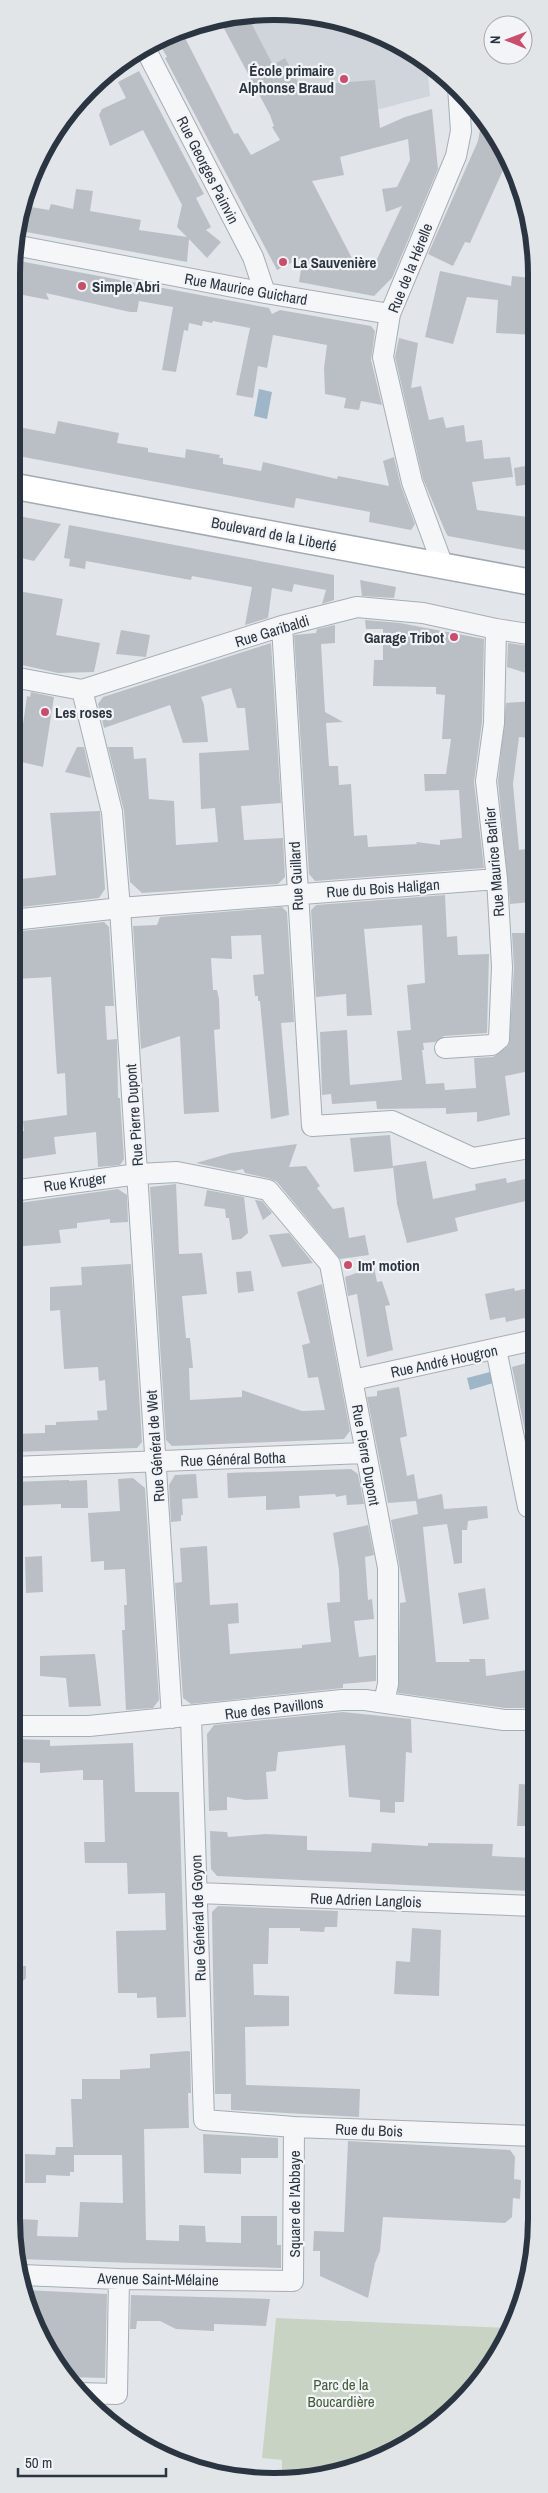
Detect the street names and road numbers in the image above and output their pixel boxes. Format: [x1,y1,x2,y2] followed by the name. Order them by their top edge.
[172,113,244,227] street label: Rue Georges Painvin
[382,220,438,316] street label: Rue de la Hérelle
[183,268,309,310] street label: Rue Maurice Guichard
[210,512,339,556] street label: Boulevard de la Liberté
[232,610,312,652] street label: Rue Garibaldi
[479,806,509,918] street label: Rue Maurice Barlier
[284,841,308,911] street label: Rue Guillard
[326,874,440,902] street label: Rue du Bois Haligan
[120,1063,148,1167] street label: Rue Pierre Dupont
[42,1167,108,1197] street label: Rue Kruger
[389,1339,499,1383] street label: Rue André Hougron
[141,1389,169,1503] street label: Rue Général de Wet
[347,1403,385,1508] street label: Rue Pierre Dupont
[180,1447,286,1471] street label: Rue Général Botha
[224,1692,324,1724] street label: Rue des Pavillons
[185,1854,211,1982] street label: Rue Général de Goyon
[310,1888,422,1912] street label: Rue Adrien Langlois
[335,2118,403,2142] street label: Rue du Bois
[284,2150,305,2257] street label: Square de l'Abbaye
[96,2267,219,2291] street label: Avenue Saint-Mélaine

